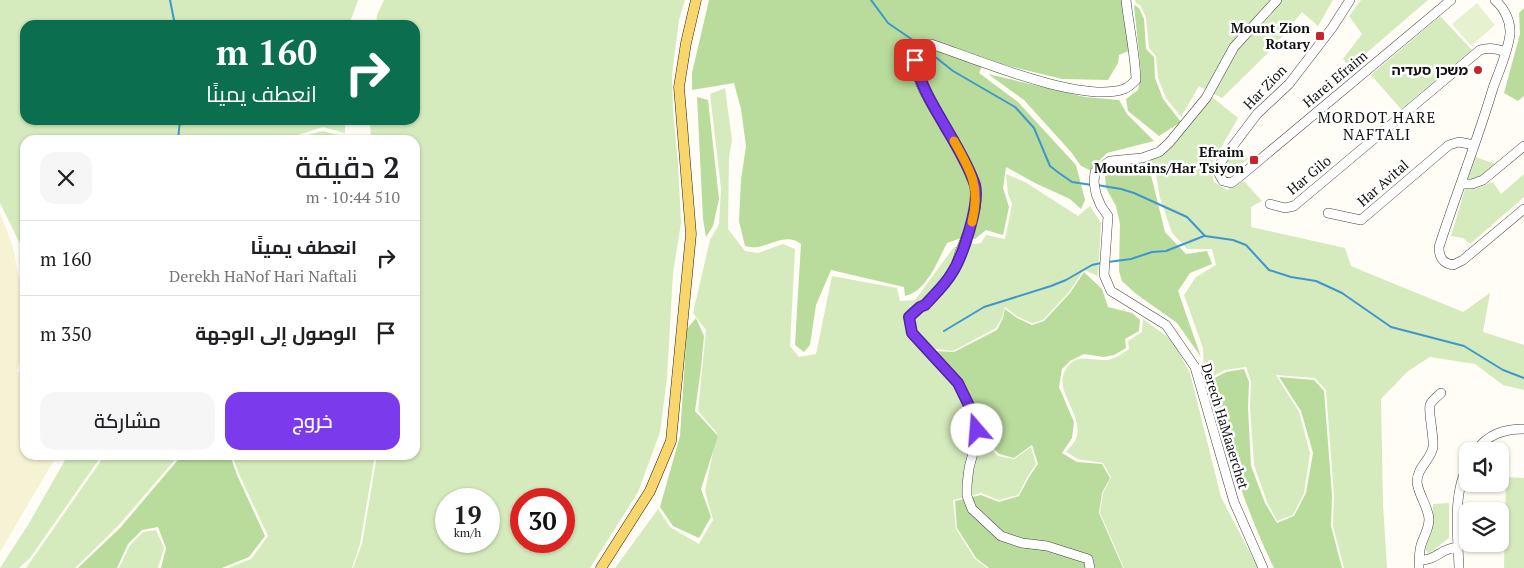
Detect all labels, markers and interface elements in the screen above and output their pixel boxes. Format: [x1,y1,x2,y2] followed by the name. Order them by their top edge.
[1231,18,1311,53] place label: Mount Zion Rotary
[216,29,317,75] text: 160 m
[1314,30,1326,42] marker: Mount Zion Rotary
[894,39,936,81] pin
[335,40,400,105] icon: right
[901,46,929,74] icon: arrive
[1298,46,1371,111] street label: Harei Efraim
[1239,60,1291,113] street label: Har Zion
[1391,60,1468,79] place label: משכן סעדיה
[1472,64,1484,76] marker: משכן סעדיה
[206,79,317,108] text: انعطف يمينًا
[1318,107,1436,144] district label: MORDOT HARE NAFTALI
[1094,142,1244,177] place label: Efraim Mountains/Har Tsiyon
[295,147,400,187] text: 2 دقيقة
[1283,151,1335,199] street label: Har Gilo
[40,152,92,204] button: close
[1248,154,1260,166] marker: Efraim Mountains/Har Tsiyon
[1353,155,1412,210] street label: Har Avital
[306,186,400,208] text: 510 m · 10:44
[251,234,357,259] text: انعطف يمينًا
[372,244,400,272] icon: right
[40,246,91,271] text: 160 m
[169,265,357,287] text: Derekh HaNof Hari Naftali
[372,319,400,347] icon: arrive
[195,320,357,345] text: الوصول إلى الوجهة
[40,321,91,346] text: 350 m
[1197,361,1254,492] street label: Derech HaMaaerchet
[40,392,215,450] button: مشاركة
[225,392,400,450] button: خروج
[950,403,1002,455] position arrow
[1459,442,1509,552] map controls
[1459,442,1509,492] button: sound
[510,488,575,553] speed limit sign: 30
[453,498,482,531] text: 19
[1459,502,1509,552] button: layers
[454,525,481,540] text: km/h

